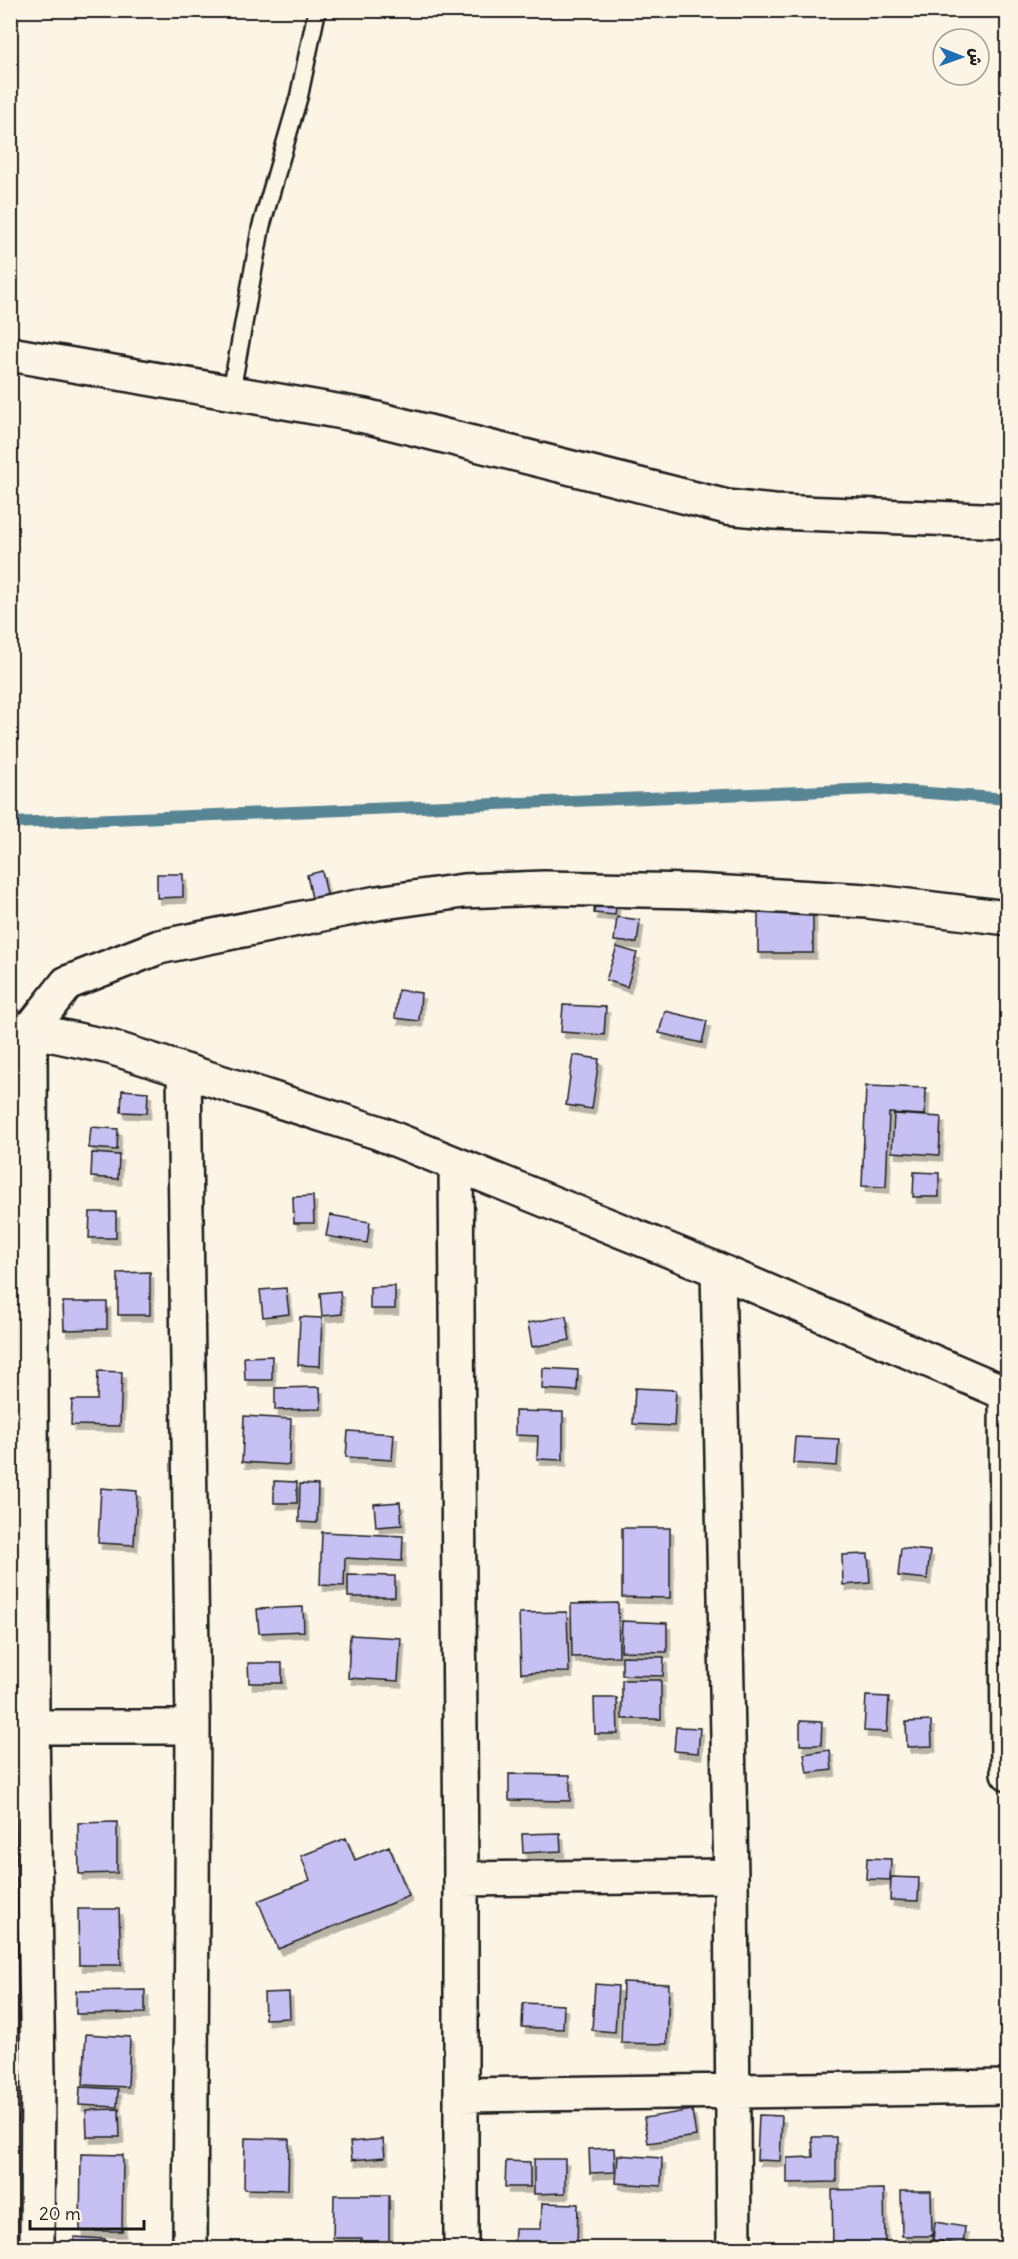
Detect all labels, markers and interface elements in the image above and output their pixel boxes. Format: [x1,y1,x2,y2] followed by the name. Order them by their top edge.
[931,27,991,87] north arrow
[966,48,986,66] text: ش
[30,2193,144,2231] scale bar
[39,2202,81,2225] text: 20 m

